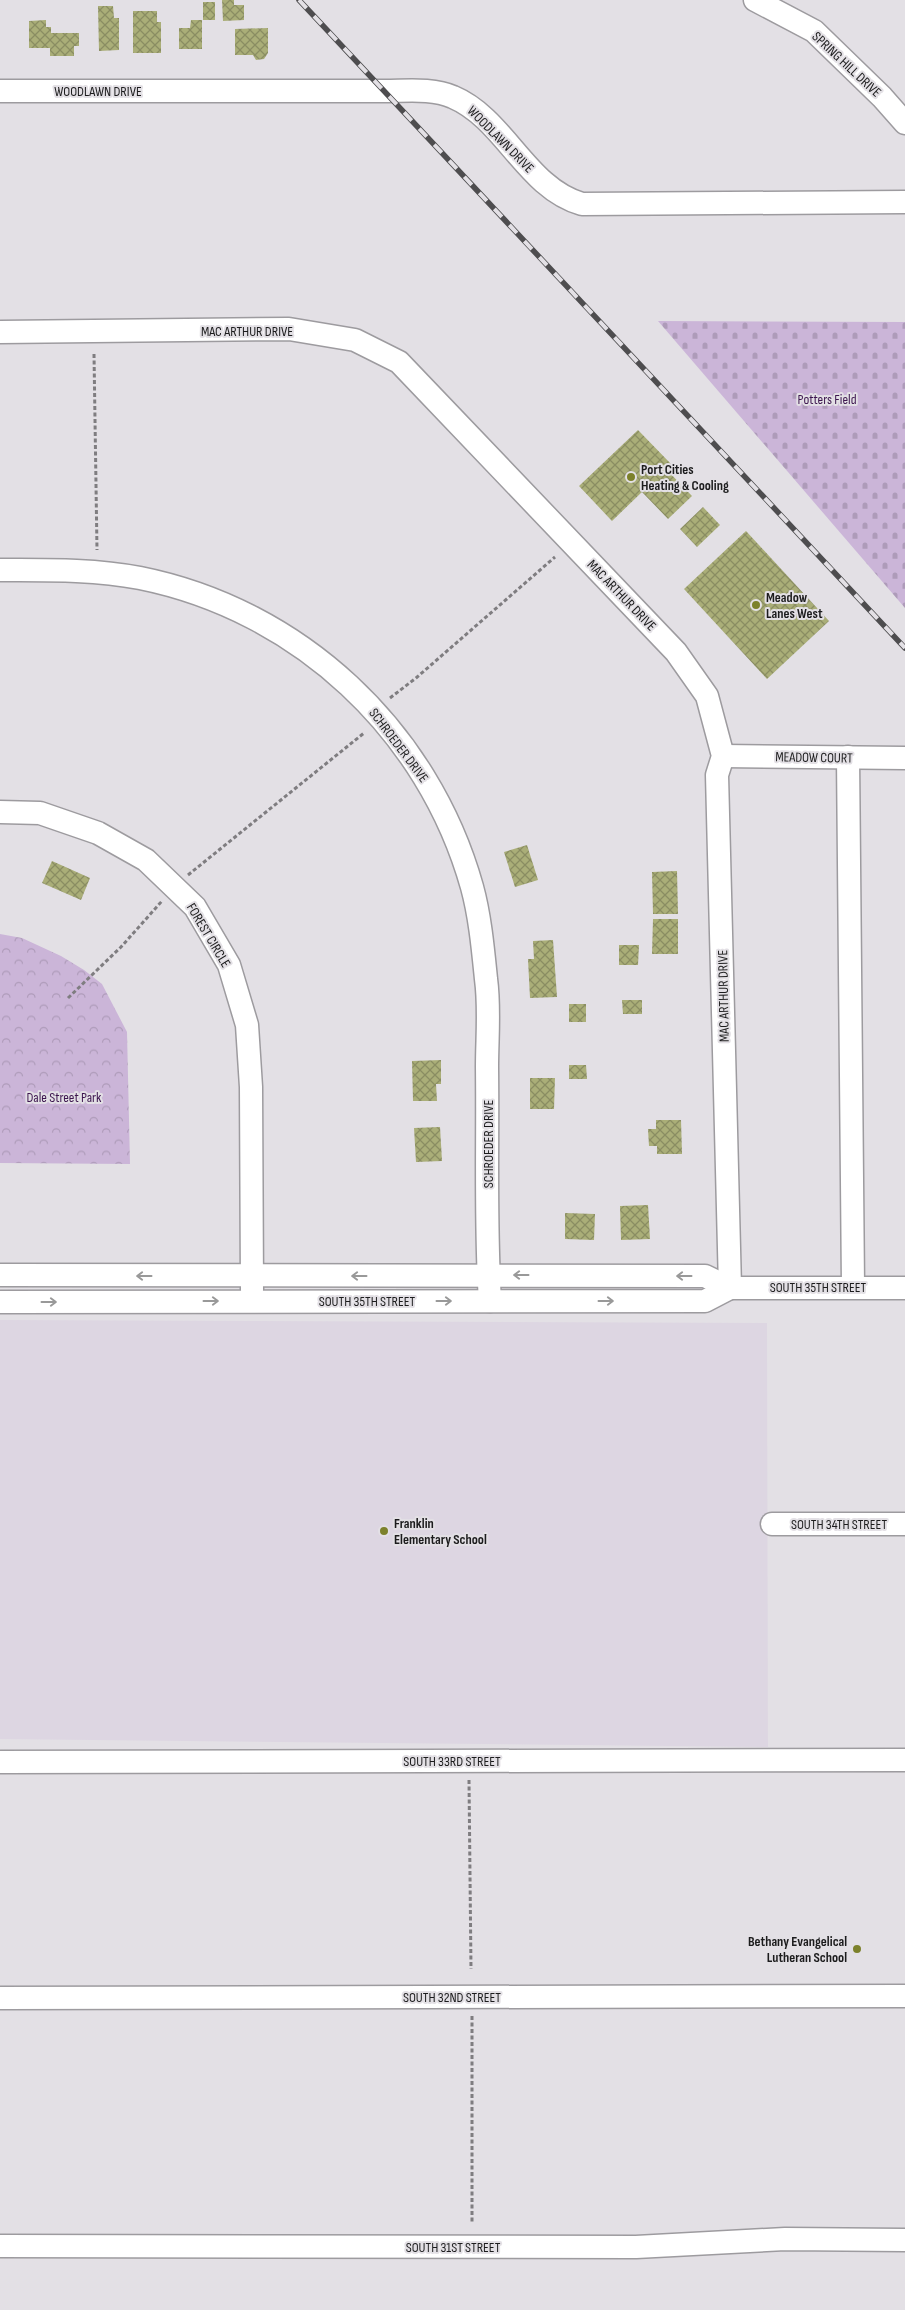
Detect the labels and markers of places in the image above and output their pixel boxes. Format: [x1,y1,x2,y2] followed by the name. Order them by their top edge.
[641,461,729,494] place label: Port Cities Heating & Cooling
[625,471,637,483] marker: Port Cities Heating & Cooling
[766,589,823,622] place label: Meadow Lanes West
[750,599,762,611] marker: Meadow Lanes West
[394,1515,487,1548] place label: Franklin Elementary School
[378,1525,390,1537] marker: Franklin Elementary School
[748,1933,847,1966] place label: Bethany Evangelical Lutheran School
[851,1943,863,1955] marker: Bethany Evangelical Lutheran School

